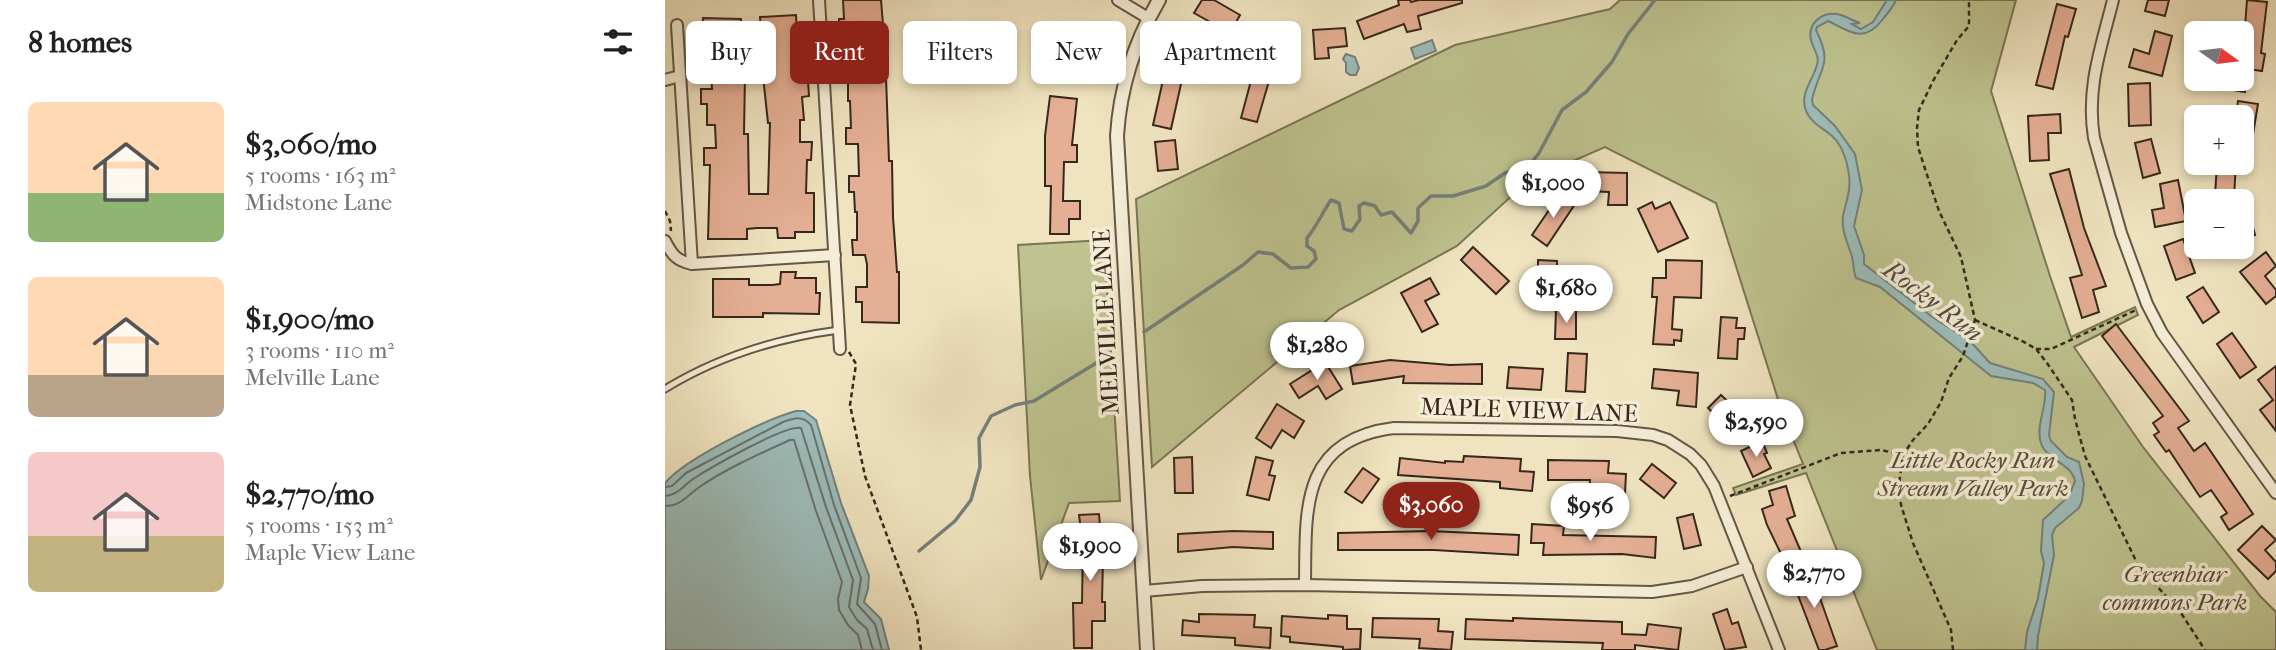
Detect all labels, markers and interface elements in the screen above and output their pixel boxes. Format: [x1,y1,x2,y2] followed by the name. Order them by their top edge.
[686,21,776,84] chip: Buy
[790,21,889,84] chip: Rent
[903,21,1017,84] chip: Filters
[1031,21,1126,84] chip: New
[1140,21,1301,84] chip: Apartment
[2184,21,2254,91] north arrow
[2184,21,2254,259] map controls
[599,23,637,61] icon: filters
[28,25,132,60] text: 8 homes
[2184,105,2254,175] button: +
[245,127,377,162] text: $3,060/mo
[84,130,168,214] icon: home
[1496,160,1610,220] pin: $1,000
[245,162,395,189] text: 5 rooms · 163 m²
[1521,169,1585,196] text: $1,000
[245,189,392,216] text: Midstone Lane
[2184,189,2254,259] button: −
[1087,228,1125,416] street label: MELVILLE LANE
[1875,252,1989,349] water label: Rocky Run
[1509,266,1623,325] pin: $1,680
[1535,274,1597,301] text: $1,680
[245,302,374,337] text: $1,900/mo
[84,305,168,389] icon: home
[1260,322,1374,382] pin: $1,280
[1286,331,1348,358] text: $1,280
[245,337,394,364] text: 3 rooms · 110 m²
[245,364,380,391] text: Melville Lane
[1420,392,1638,428] street label: MAPLE VIEW LANE
[1699,400,1813,459] pin: $2,590
[1725,408,1788,435] text: $2,590
[1876,446,2069,502] park label: Little Rocky Run Stream Valley Park
[245,477,374,512] text: $2,770/mo
[84,480,168,564] icon: home
[1374,482,1488,542] pin: $3,060
[1549,484,1631,543] pin: $956
[1399,491,1463,518] text: $3,060
[1566,492,1614,519] text: $956
[245,512,393,539] text: 5 rooms · 153 m²
[1033,524,1147,583] pin: $1,900
[1059,532,1121,559] text: $1,900
[245,539,415,566] text: Maple View Lane
[1757,550,1871,610] pin: $2,770
[1783,559,1845,586] text: $2,770
[2103,560,2247,616] park label: Greenbiar commons Park

